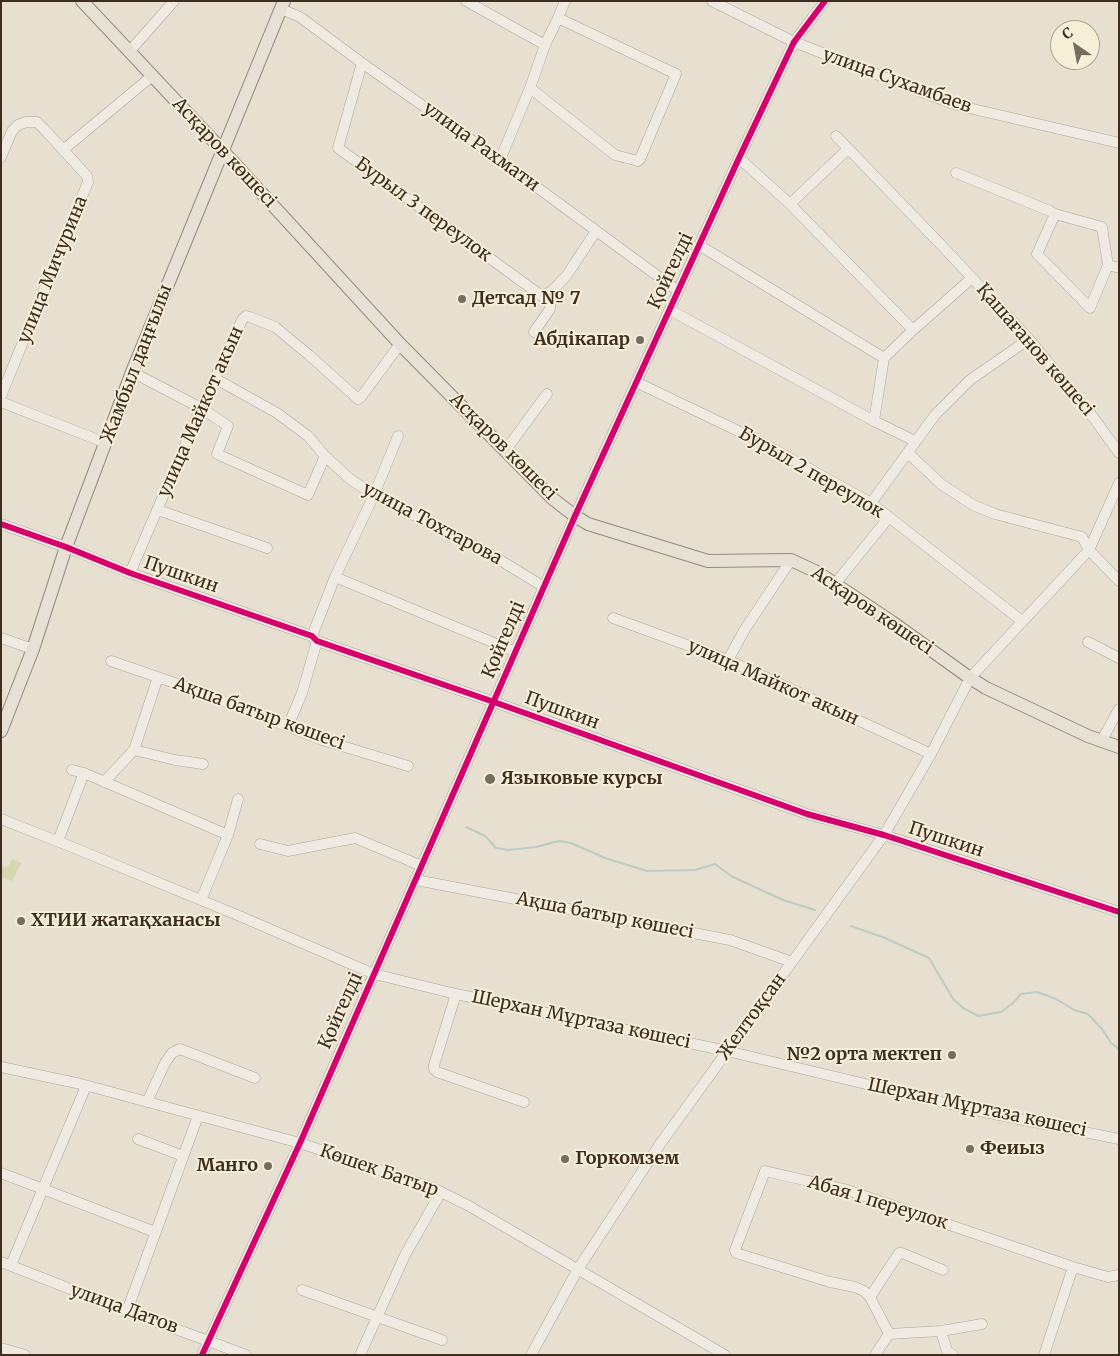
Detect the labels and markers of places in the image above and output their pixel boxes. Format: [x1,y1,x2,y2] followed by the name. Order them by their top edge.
[472,288,580,310] place label: Детсад № 7
[456,293,468,305] marker: Детсад № 7
[534,329,630,351] place label: Абдiкапар
[634,334,646,346] marker: Абдiкапар
[501,768,663,790] place label: Языковые курсы
[483,772,497,786] marker: Языковые курсы
[31,910,221,932] place label: ХТИИ жатақханасы
[15,915,27,927] marker: ХТИИ жатақханасы
[786,1044,942,1066] place label: №2 орта мектеп
[946,1049,958,1061] marker: №2 орта мектеп
[980,1138,1045,1160] place label: Феиыз
[964,1143,976,1155] marker: Феиыз
[575,1148,679,1170] place label: Горкомзем
[559,1153,571,1165] marker: Горкомзем
[197,1155,258,1177] place label: Манго
[262,1160,274,1172] marker: Манго

